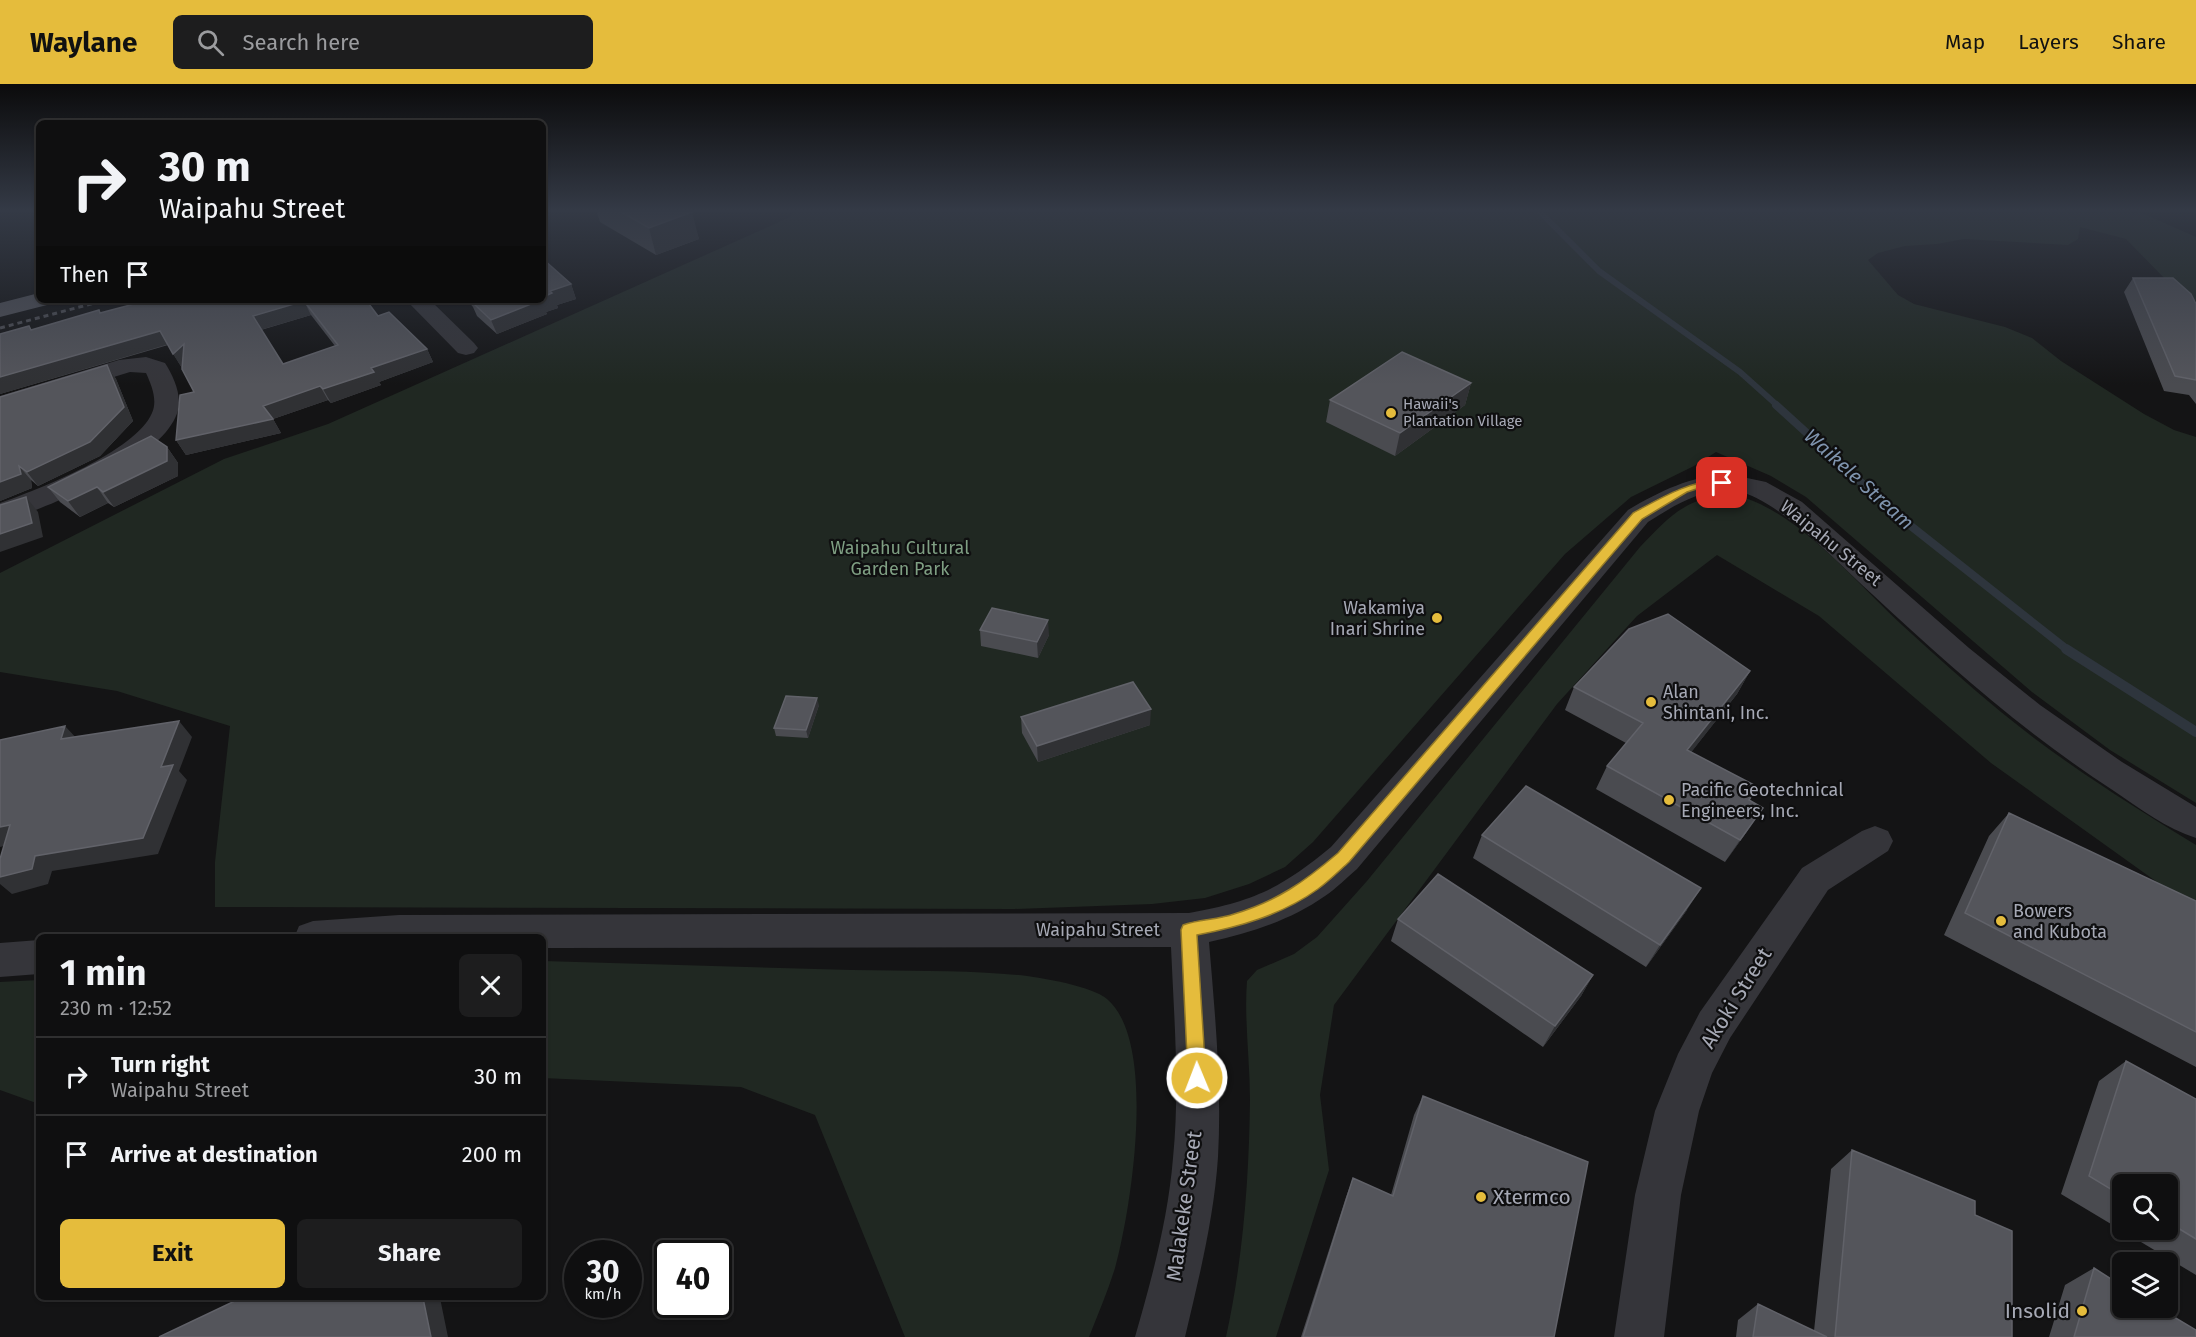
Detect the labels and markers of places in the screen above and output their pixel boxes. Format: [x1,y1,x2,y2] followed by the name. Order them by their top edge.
[1403,395,1523,430] place label: Hawaii's Plantation Village
[1384,406,1398,420] marker: Hawaii's Plantation Village
[1696,457,1747,508] pin
[1330,597,1425,640] place label: Wakamiya Inari Shrine
[1430,611,1444,625] marker: Wakamiya Inari Shrine
[1663,681,1769,724] place label: Alan Shintani, Inc.
[1644,695,1658,709] marker: Alan Shintani, Inc.
[1681,779,1843,822] place label: Pacific Geotechnical Engineers, Inc.
[1662,793,1676,807] marker: Pacific Geotechnical Engineers, Inc.
[2013,900,2107,943] place label: Bowers and Kubota
[1994,914,2008,928] marker: Bowers and Kubota
[1493,1184,1571,1210] place label: Xtermco
[1474,1190,1488,1204] marker: Xtermco
[2005,1298,2070,1324] place label: Insolid
[2075,1304,2089,1318] marker: Insolid

